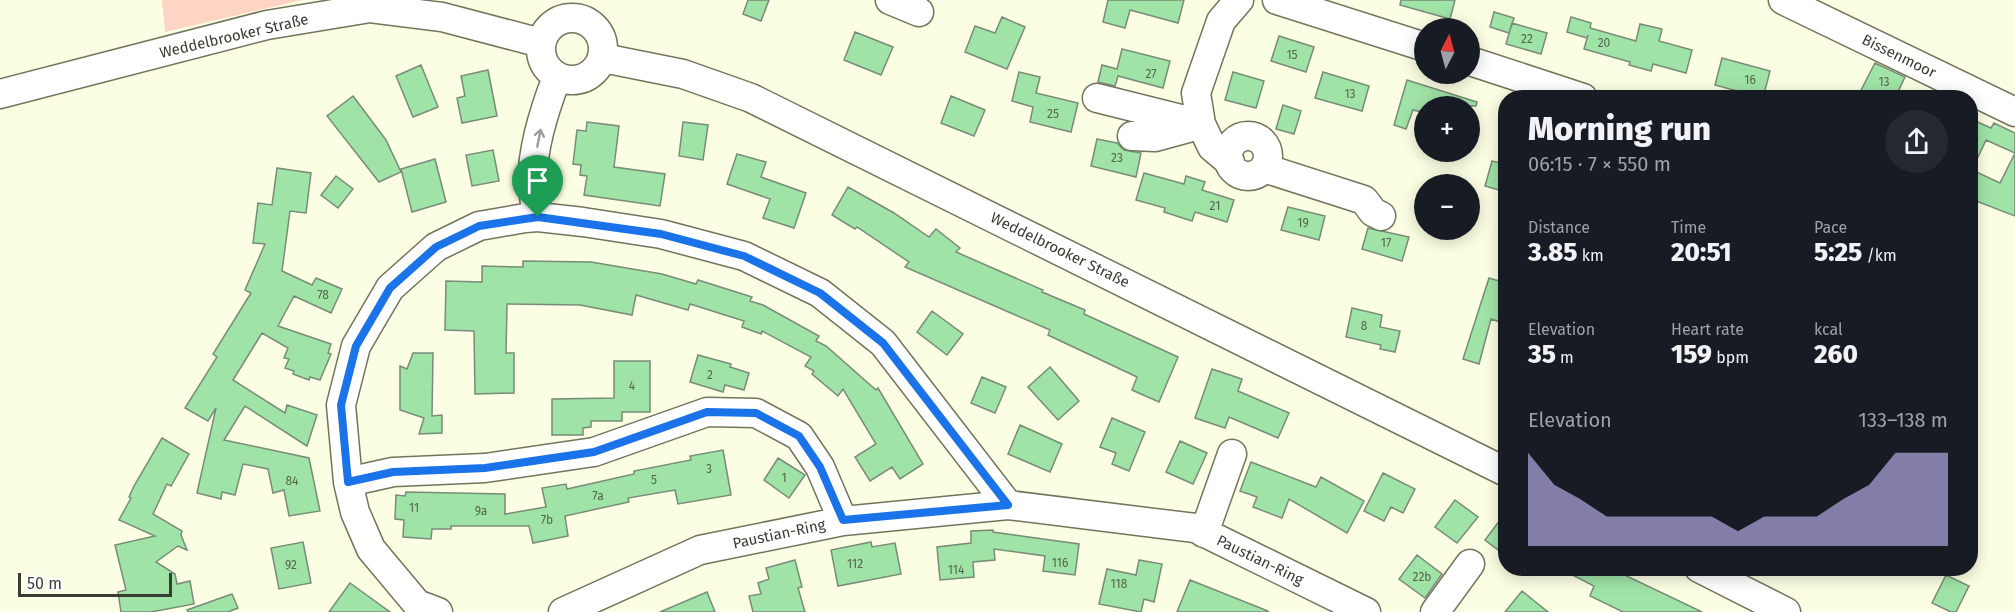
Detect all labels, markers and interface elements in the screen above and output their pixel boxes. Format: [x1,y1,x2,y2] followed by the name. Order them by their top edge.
[158,10,310,62] street label: Weddelbrooker Straße
[1414,18,1480,84] north arrow
[1414,18,1480,240] map controls
[1859,30,1939,82] street label: Bissenmoor
[1521,32,1533,46] house number: 22
[1598,36,1611,50] house number: 20
[1286,48,1298,62] house number: 15
[1145,67,1157,81] house number: 27
[1744,73,1756,87] house number: 16
[1878,75,1890,89] house number: 13
[1344,87,1356,101] house number: 13
[1414,96,1480,162] button: +
[1047,107,1059,121] house number: 25
[1528,109,1711,149] text: Morning run
[1885,110,1948,173] button: share
[534,129,545,149] one-way arrow
[1111,151,1123,165] house number: 23
[1528,152,1671,176] text: 06:15 · 7 × 550 m
[512,155,563,217] pin
[521,164,554,197] icon: arrive
[1414,174,1480,240] button: −
[1210,199,1220,213] house number: 21
[988,209,1132,291] street label: Weddelbrooker Straße
[1297,216,1309,230] house number: 19
[1528,218,1590,237] text: Distance
[1671,218,1706,237] text: Time
[1814,218,1847,237] text: Pace
[1381,236,1391,250] house number: 17
[1528,237,1577,268] text: 3.85
[1671,237,1732,268] text: 20:51
[1814,237,1862,268] text: 5:25
[1577,246,1604,265] text: km
[1862,246,1897,265] text: /km
[317,288,329,302] house number: 78
[1361,319,1368,333] house number: 8
[1528,320,1595,339] text: Elevation
[1671,320,1744,339] text: Heart rate
[1814,320,1843,339] text: kcal
[1528,339,1556,370] text: 35
[1671,339,1712,370] text: 159
[1814,339,1858,370] text: 260
[1556,348,1574,367] text: m
[1712,348,1749,367] text: bpm
[707,368,713,382] house number: 2
[629,379,636,393] house number: 4
[1528,408,1612,432] text: Elevation
[1858,408,1948,432] text: 133–138 m
[706,462,712,476] house number: 3
[781,471,787,485] house number: 1
[651,473,657,487] house number: 5
[286,474,299,488] house number: 84
[592,489,604,503] house number: 7a
[409,501,419,515] house number: 11
[475,504,487,518] house number: 9a
[541,513,553,527] house number: 7b
[731,515,827,553] street label: Paustian-Ring
[1214,531,1307,589] street label: Paustian-Ring
[1052,556,1068,570] house number: 116
[847,557,863,571] house number: 112
[285,558,297,572] house number: 92
[948,563,965,577] house number: 114
[18,570,172,598] scale bar
[1412,570,1432,584] house number: 22b
[27,574,62,593] text: 50 m
[1111,577,1128,591] house number: 118

